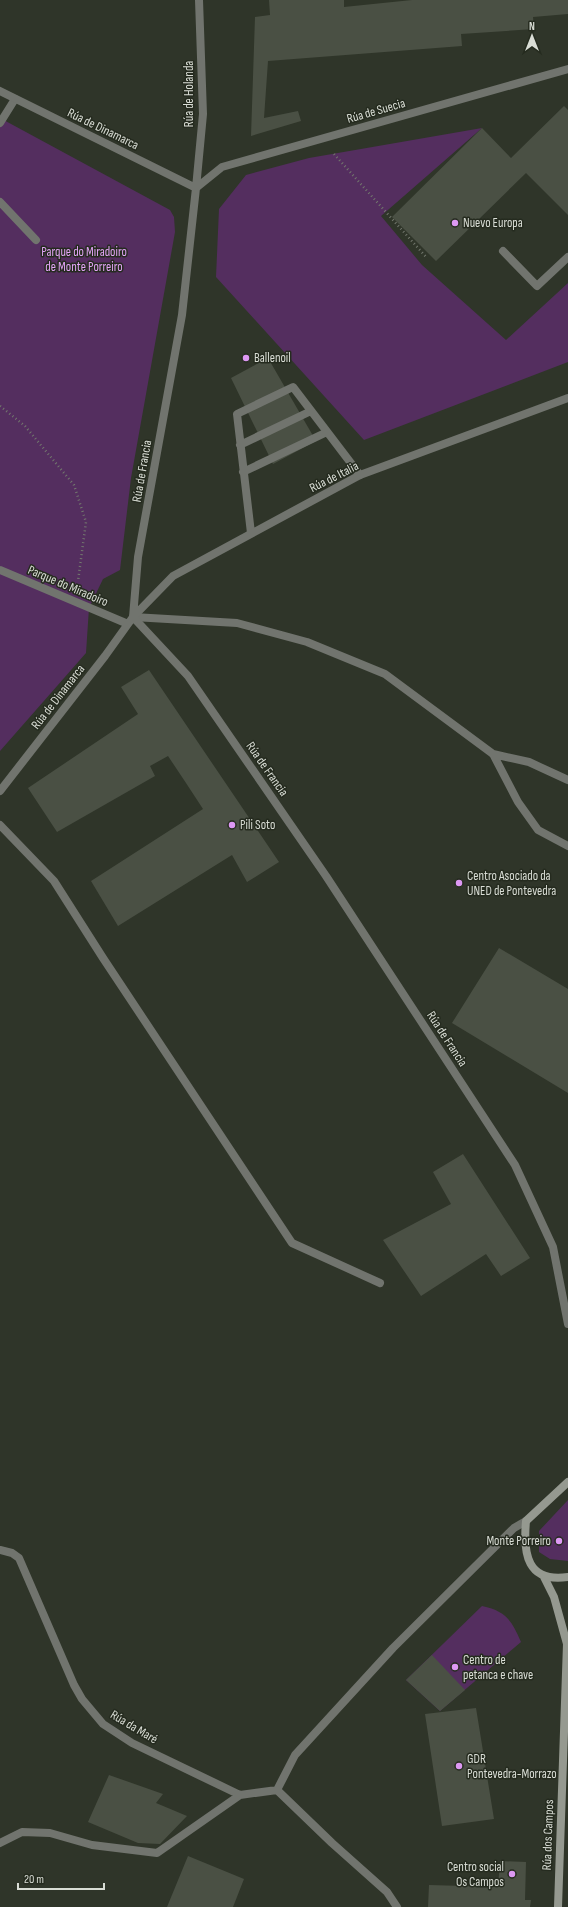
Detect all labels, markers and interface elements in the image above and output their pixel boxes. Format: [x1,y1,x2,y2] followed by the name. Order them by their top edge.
[512,16,552,56] north arrow
[529,20,535,33] text: N
[181,61,197,127] street label: Rúa de Holanda
[345,95,407,127] street label: Rúa de Suecia
[65,105,141,153] street label: Rúa de Dinamarca
[463,215,523,231] place label: Nuevo Europa
[450,218,460,228] marker: Nuevo Europa
[41,244,127,275] park label: Parque do Miradoiro de Monte Porreiro
[254,350,291,366] place label: Ballenoil
[241,353,251,363] marker: Ballenoil
[129,439,155,503] street label: Rúa de Francia
[307,458,361,496] street label: Rúa de Italia
[25,562,111,610] street label: Parque do Miradoiro
[28,662,88,732] street label: Rúa de Dinamarca
[242,739,292,799] street label: Rúa de Francia
[240,817,275,833] place label: Pili Soto
[227,820,237,830] marker: Pili Soto
[467,868,556,899] place label: Centro Asociado da UNED de Pontevedra
[454,878,464,888] marker: Centro Asociado da UNED de Pontevedra
[423,1008,471,1070] street label: Rúa de Francia
[486,1533,551,1549] place label: Monte Porreiro
[554,1536,564,1546] marker: Monte Porreiro
[463,1652,533,1683] place label: Centro de petanca e chave
[450,1662,460,1672] marker: Centro de petanca e chave
[107,1707,161,1747] street label: Rúa da Maré
[467,1751,557,1782] place label: GDR Pontevedra-Morrazo
[454,1761,464,1771] marker: GDR Pontevedra-Morrazo
[539,1799,557,1871] street label: Rúa dos Campos
[447,1859,504,1890] place label: Centro social Os Campos
[18,1865,104,1891] scale bar
[507,1869,517,1879] marker: Centro social Os Campos
[24,1872,44,1887] text: 20 m

